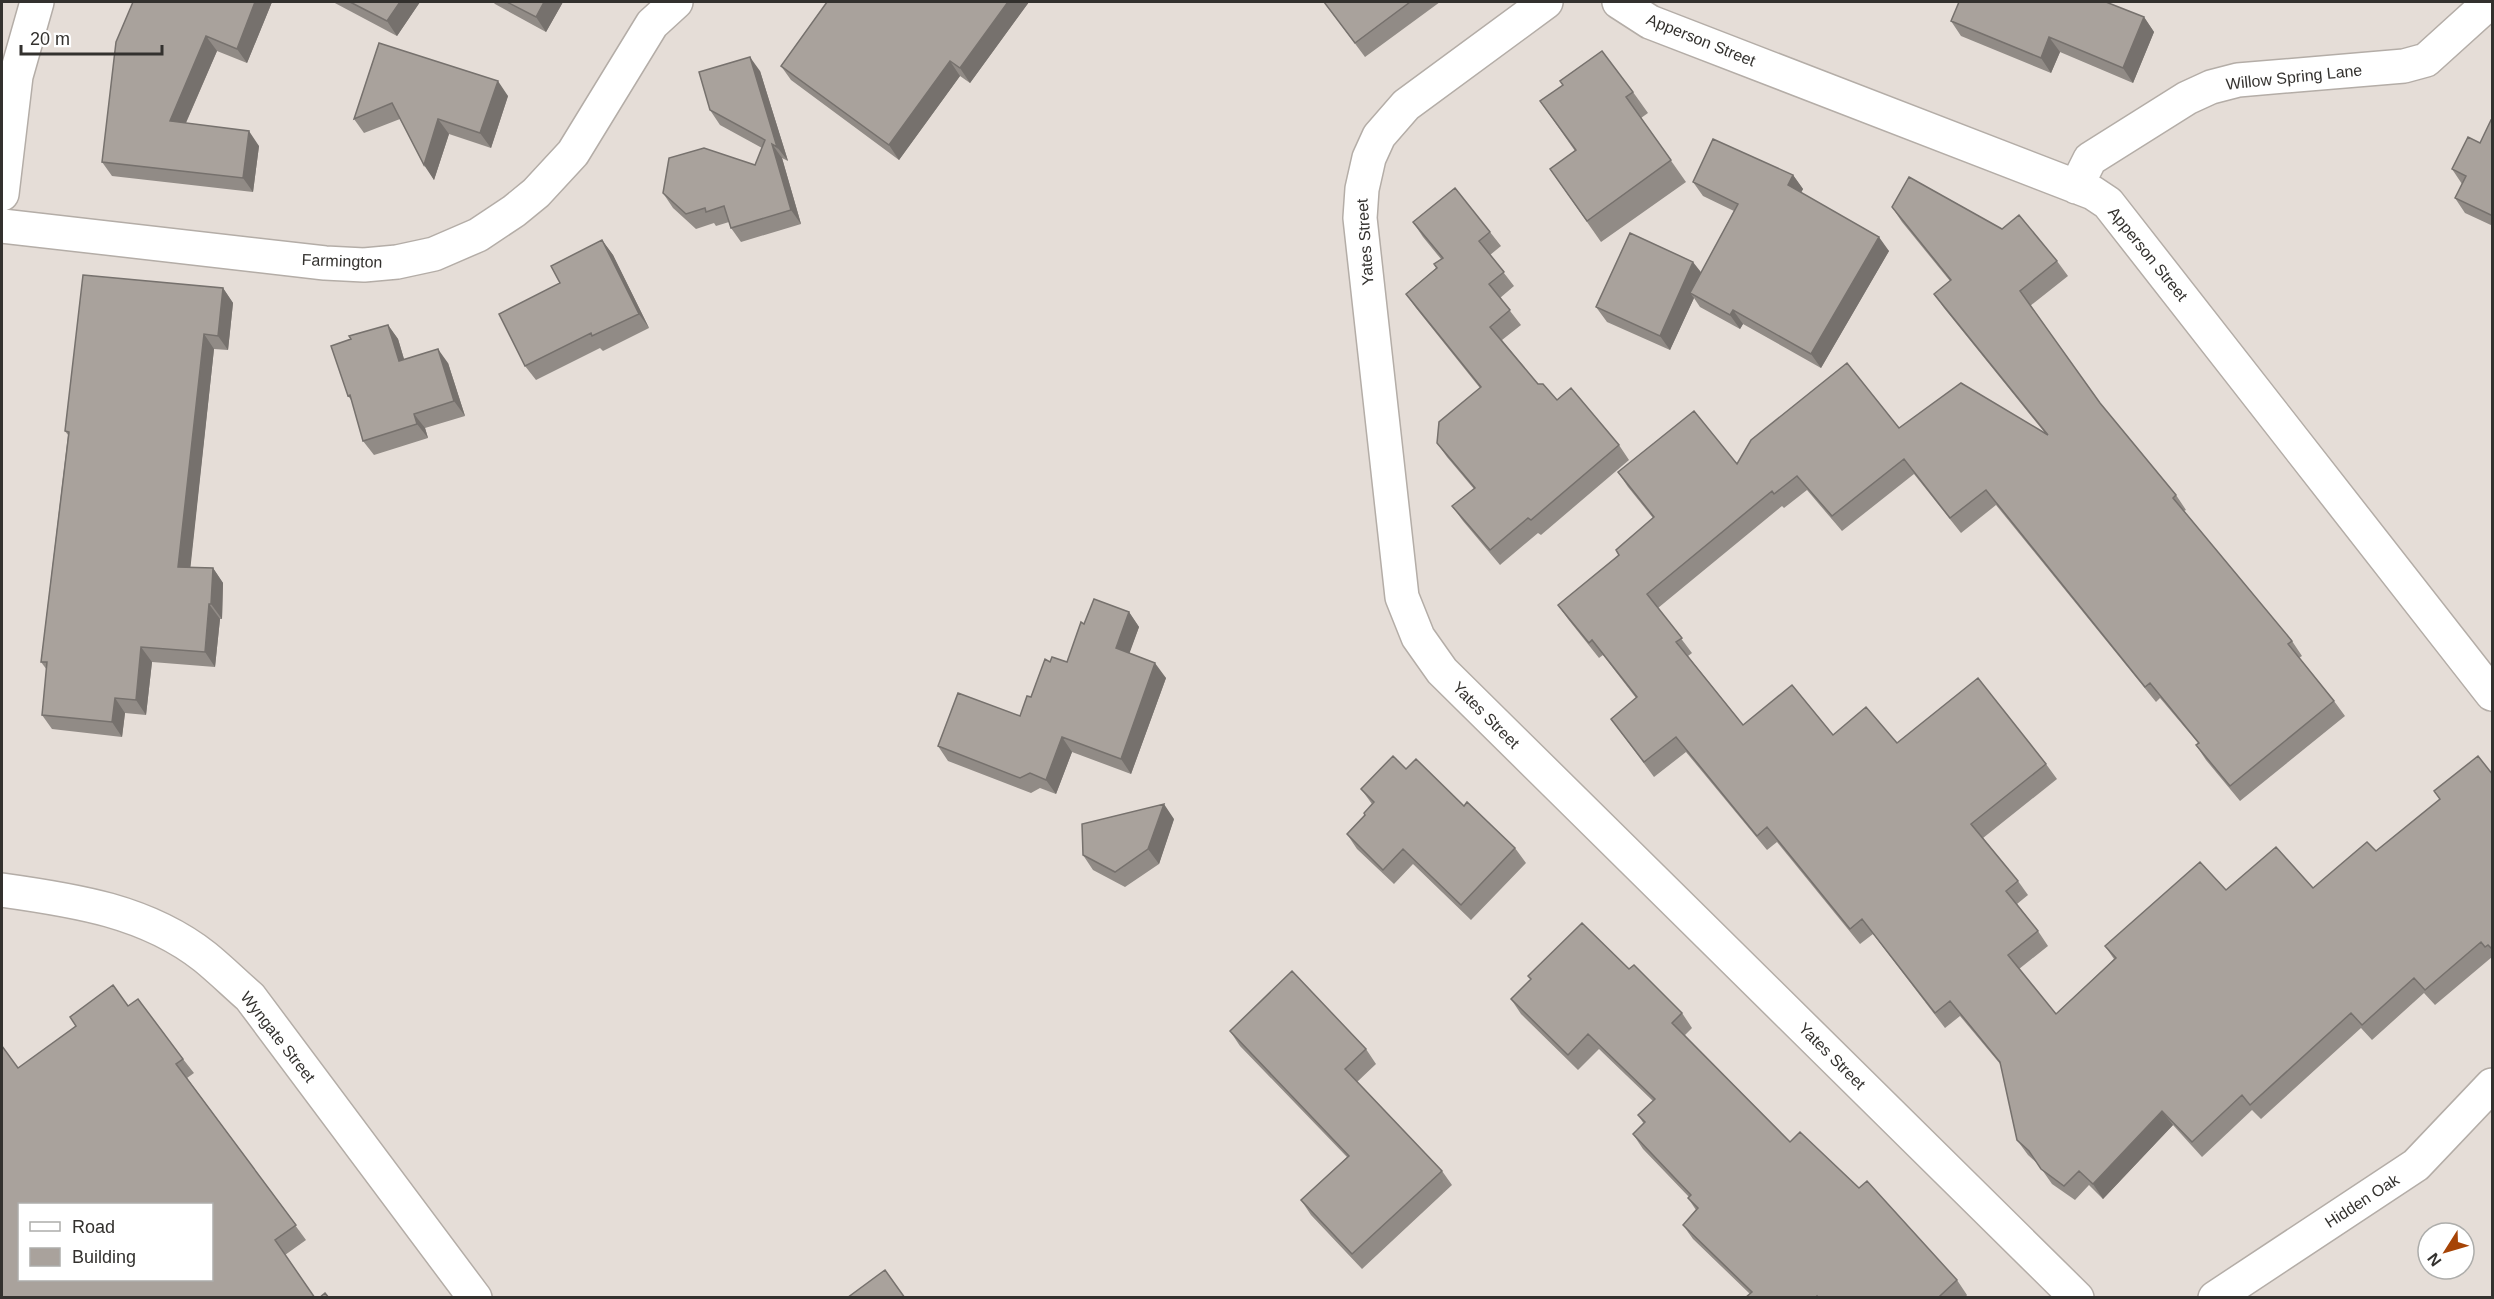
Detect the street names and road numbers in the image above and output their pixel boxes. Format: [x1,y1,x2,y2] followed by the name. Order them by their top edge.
[1644,10,1758,70] street label: Apperson Street
[2225,61,2363,93] street label: Willow Spring Lane
[1353,198,1377,286] street label: Yates Street
[2105,204,2191,305] street label: Apperson Street
[301,251,383,271] street label: Farmington
[1449,678,1523,752] street label: Yates Street
[237,988,319,1086] street label: Wyngate Street
[1795,1019,1869,1093] street label: Yates Street
[2322,1170,2403,1231] street label: Hidden Oak

